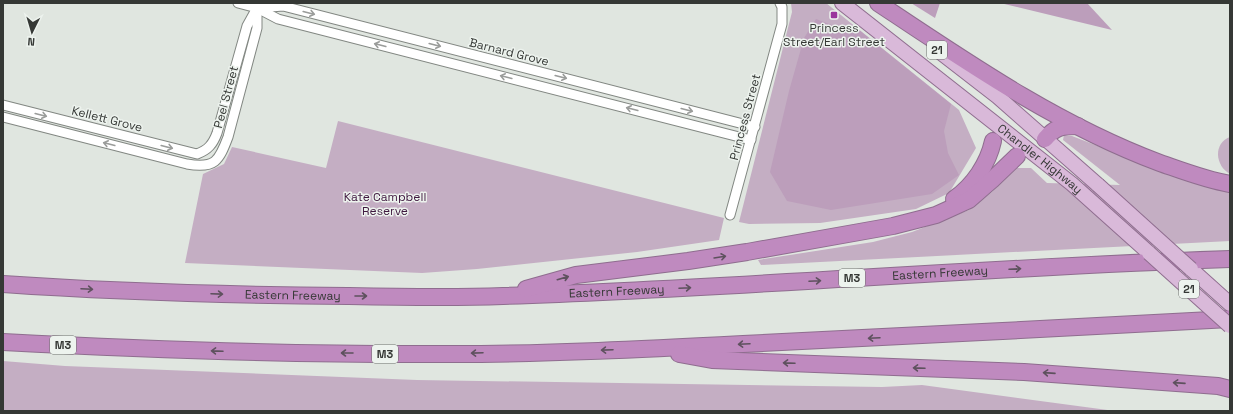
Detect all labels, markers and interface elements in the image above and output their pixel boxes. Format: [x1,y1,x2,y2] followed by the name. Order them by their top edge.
[302,10,315,17] one-way arrow
[829,10,839,20] marker: Princess Street/Earl Street
[12,12,52,52] north arrow
[783,20,885,50] place label: Princess Street/Earl Street
[468,34,550,70] street label: Barnard Grove
[27,35,35,49] text: N
[374,41,387,48] one-way arrow
[927,41,947,59] road number: 21
[428,42,441,49] one-way arrow
[210,64,242,130] street label: Peel Street
[726,72,764,162] street label: Princess Street
[500,73,513,80] one-way arrow
[554,74,567,82] one-way arrow
[70,102,144,136] street label: Kellett Grove
[626,105,639,112] one-way arrow
[680,106,693,114] one-way arrow
[34,112,47,119] one-way arrow
[994,120,1086,198] street label: Chandler Highway
[102,140,115,147] one-way arrow
[160,144,173,151] one-way arrow
[344,189,426,219] park label: Kate Campbell Reserve
[713,252,726,260] one-way arrow
[892,262,988,284] street label: Eastern Freeway
[1008,265,1021,272] one-way arrow
[839,269,865,287] road number: M3
[556,274,569,281] one-way arrow
[808,277,821,284] one-way arrow
[1179,280,1199,298] road number: 21
[568,281,665,302] street label: Eastern Freeway
[80,285,93,292] one-way arrow
[678,285,691,292] one-way arrow
[245,286,341,304] street label: Eastern Freeway
[210,290,223,298] one-way arrow
[354,292,367,300] one-way arrow
[868,335,881,342] one-way arrow
[50,336,76,354] road number: M3
[738,341,751,348] one-way arrow
[372,345,398,363] road number: M3
[601,346,614,354] one-way arrow
[211,347,224,355] one-way arrow
[341,349,354,357] one-way arrow
[471,350,484,357] one-way arrow
[783,359,796,366] one-way arrow
[913,364,926,371] one-way arrow
[1043,370,1056,377] one-way arrow
[1173,380,1186,387] one-way arrow

